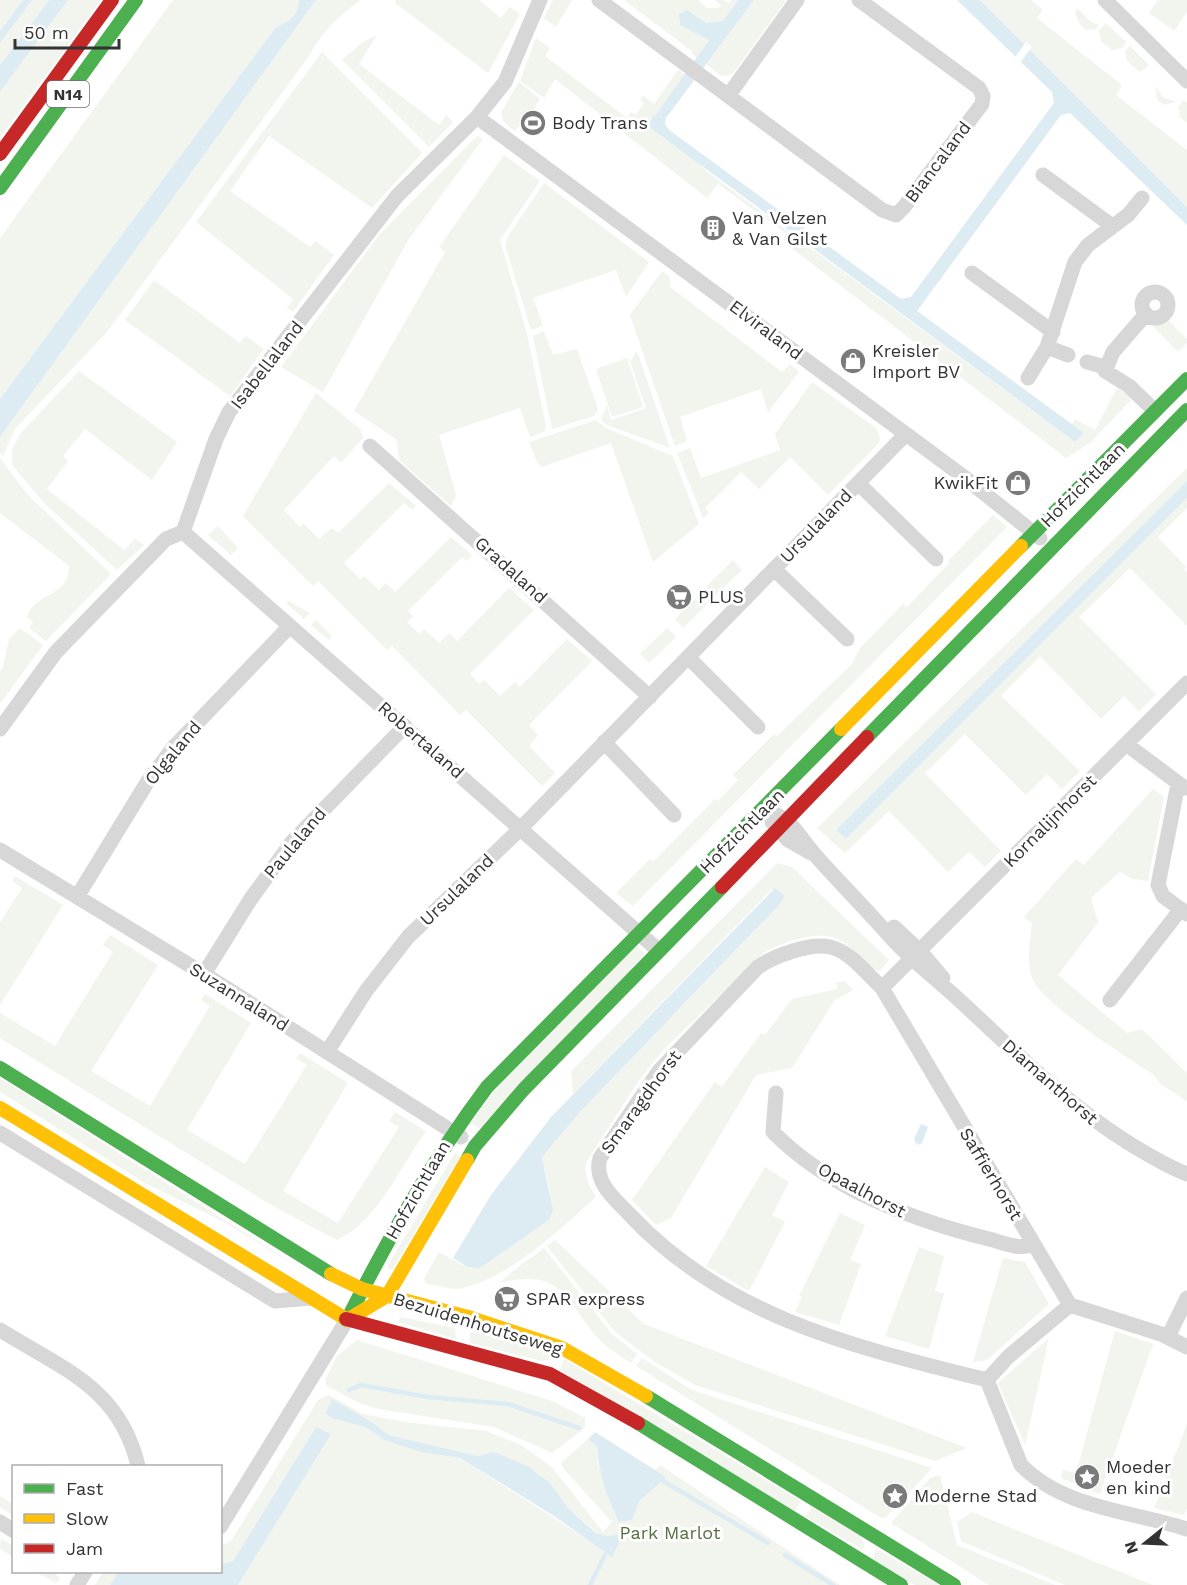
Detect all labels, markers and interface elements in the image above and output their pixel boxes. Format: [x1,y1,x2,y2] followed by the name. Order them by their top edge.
[15,12,118,50] scale bar
[24,22,69,43] text: 50 m
[47,81,89,107] road number: N14
[518,108,548,138] sports icon: Body Trans
[552,112,648,133] place label: Body Trans
[900,117,975,206] street label: Biancaland
[732,207,828,249] place label: Van Velzen & Van Gilst
[698,213,728,243] building icon: Van Velzen & Van Gilst
[726,295,807,364] street label: Elviraland
[226,317,307,413] street label: Isabellaland
[872,340,960,382] place label: Kreisler Import BV
[838,346,868,376] shop icon: Kreisler Import BV
[1036,438,1129,531] street label: Hofzichtlaan
[1003,468,1033,498] shop icon: KwikFit
[934,472,998,493] place label: KwikFit
[775,485,856,567] street label: Ursulaland
[471,532,552,608] street label: Gradaland
[664,582,694,612] supermarket icon: PLUS
[698,586,744,607] place label: PLUS
[374,697,469,783] street label: Robertaland
[140,716,205,789] street label: Olgaland
[999,770,1101,871] street label: Kornalijnhorst
[695,784,788,877] street label: Hofzichtlaan
[259,803,330,882] street label: Paulaland
[416,849,498,930] street label: Ursulaland
[186,958,293,1035] street label: Suzannaland
[998,1034,1103,1129] street label: Diamanthorst
[596,1045,685,1158] street label: Smaragdhorst
[956,1124,1027,1224] street label: Saffierhorst
[381,1137,454,1243] street label: Hofzichtlaan
[815,1158,910,1222] street label: Opaalhorst
[492,1284,522,1314] supermarket icon: SPAR express
[391,1288,565,1359] street label: Bezuidenhoutseweg
[526,1288,645,1309] place label: SPAR express
[1106,1456,1171,1498] place label: Moeder en kind
[1072,1462,1102,1492] place icon: Moeder en kind
[12,1465,222,1573] legend
[66,1478,104,1499] text: Fast
[880,1481,910,1511] place icon: Moderne Stad
[914,1485,1037,1506] place label: Moderne Stad
[66,1508,109,1529] text: Slow
[1115,1513,1175,1573] north arrow
[620,1522,721,1543] park label: Park Marlot
[66,1538,103,1559] text: Jam
[1120,1539,1142,1556] text: N

